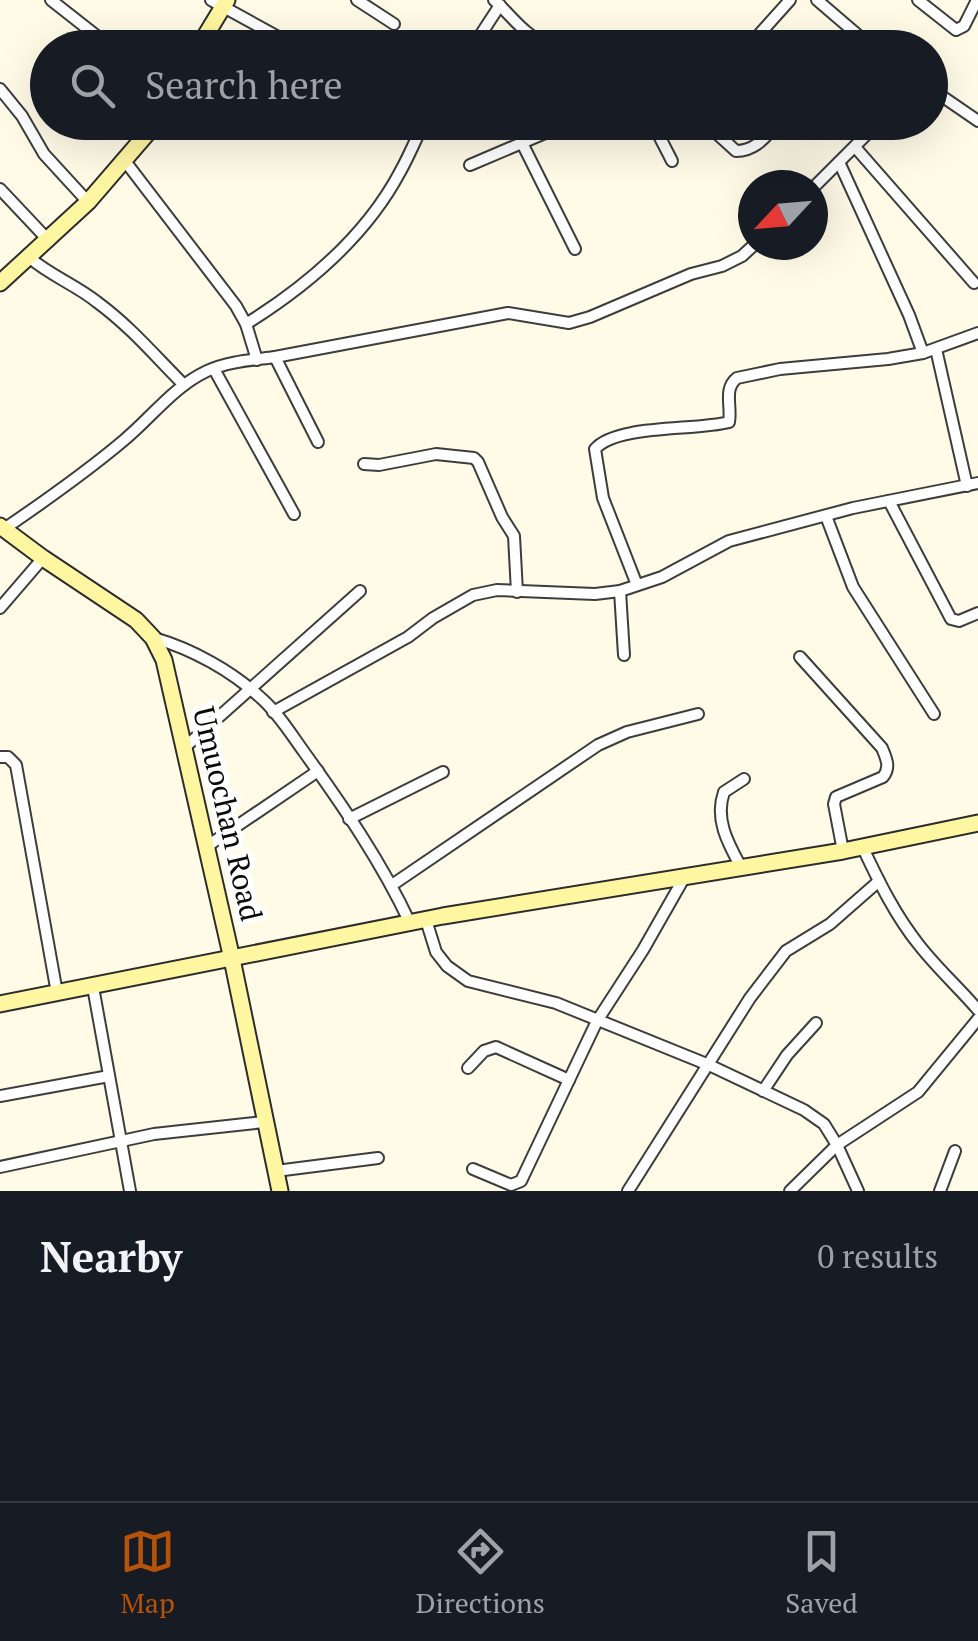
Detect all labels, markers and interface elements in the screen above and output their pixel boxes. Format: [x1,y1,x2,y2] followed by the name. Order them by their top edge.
[30,30,948,140] search box
[65,58,120,113] icon: search
[145,60,343,110] text: Search here
[738,170,828,260] north arrow
[184,703,272,925] street label: Umuochan Road
[40,1228,182,1284] text: Nearby
[817,1235,938,1277] text: 0 results
[120,1524,175,1621] tab: Map
[416,1524,545,1621] tab: Directions
[785,1524,858,1621] tab: Saved

